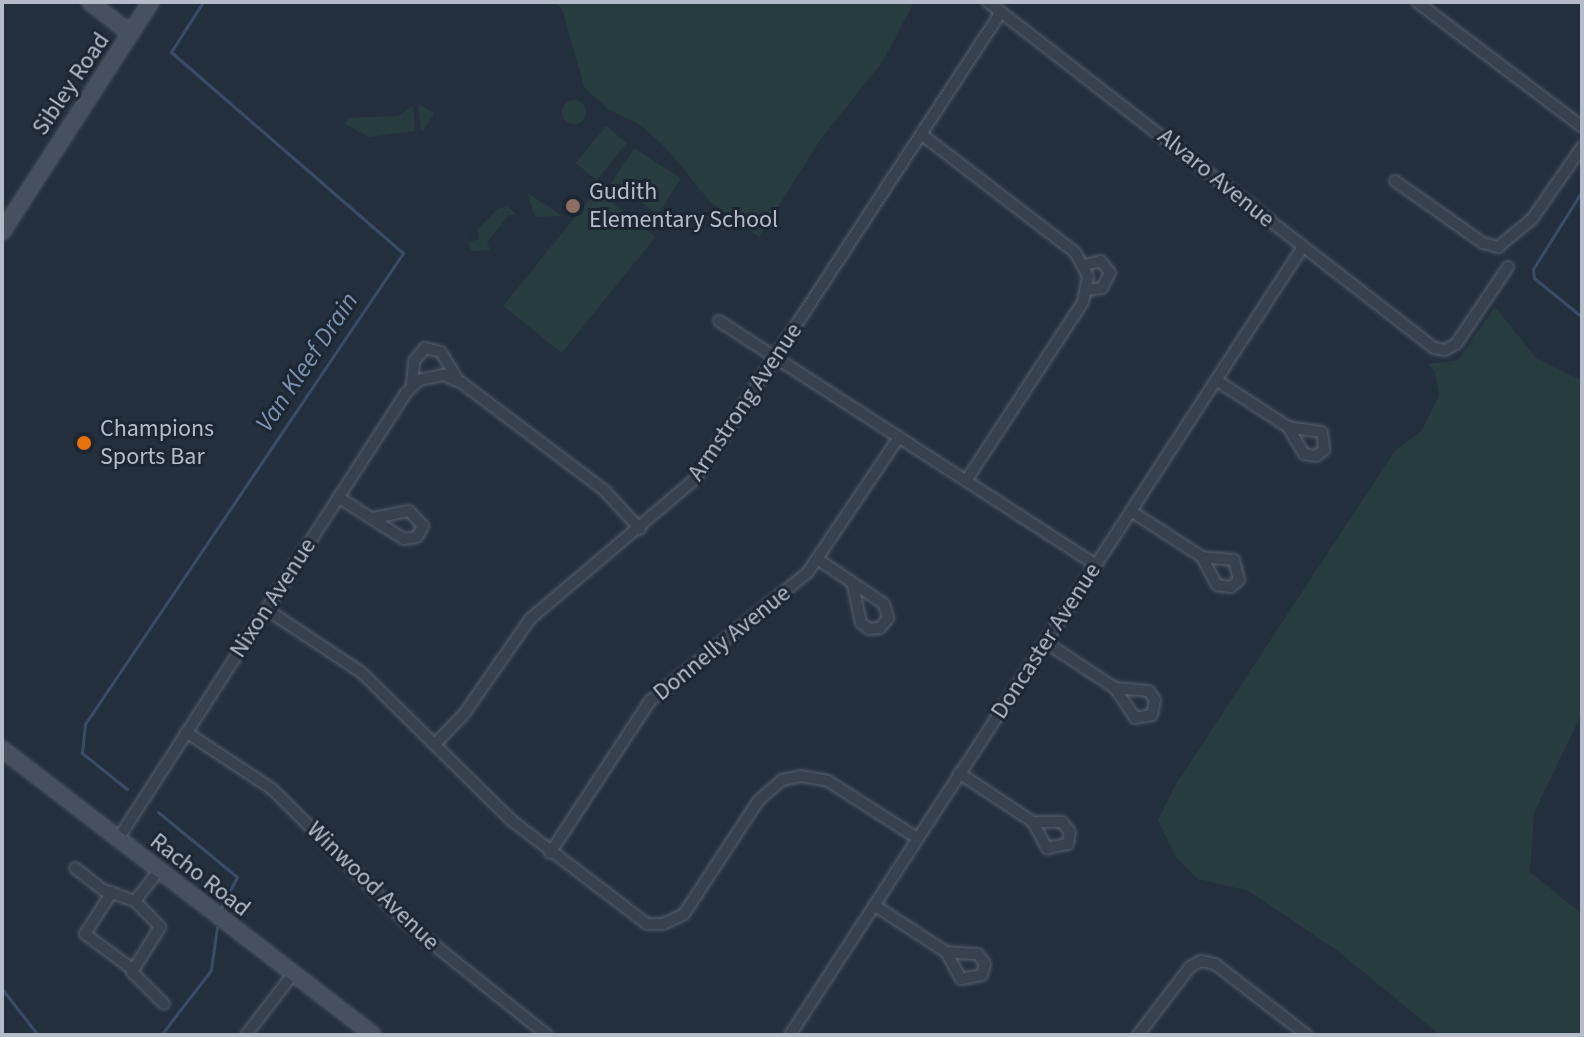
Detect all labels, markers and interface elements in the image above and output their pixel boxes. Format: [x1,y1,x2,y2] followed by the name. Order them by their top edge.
[26,27,116,141] street label: Sibley Road
[1152,122,1280,234] street label: Alvaro Avenue
[589,178,778,234] place label: Gudith Elementary School
[564,197,582,215] marker: Gudith Elementary School
[249,286,365,438] water label: Van Kleef Drain
[682,318,808,486] street label: Armstrong Avenue
[100,415,214,471] place label: Champions Sports Bar
[75,434,93,452] marker: Champions Sports Bar
[224,533,322,663] street label: Nixon Avenue
[985,558,1107,724] street label: Doncaster Avenue
[648,579,796,707] street label: Donnelly Avenue
[301,815,445,957] street label: Winwood Avenue
[144,827,256,923] street label: Racho Road

